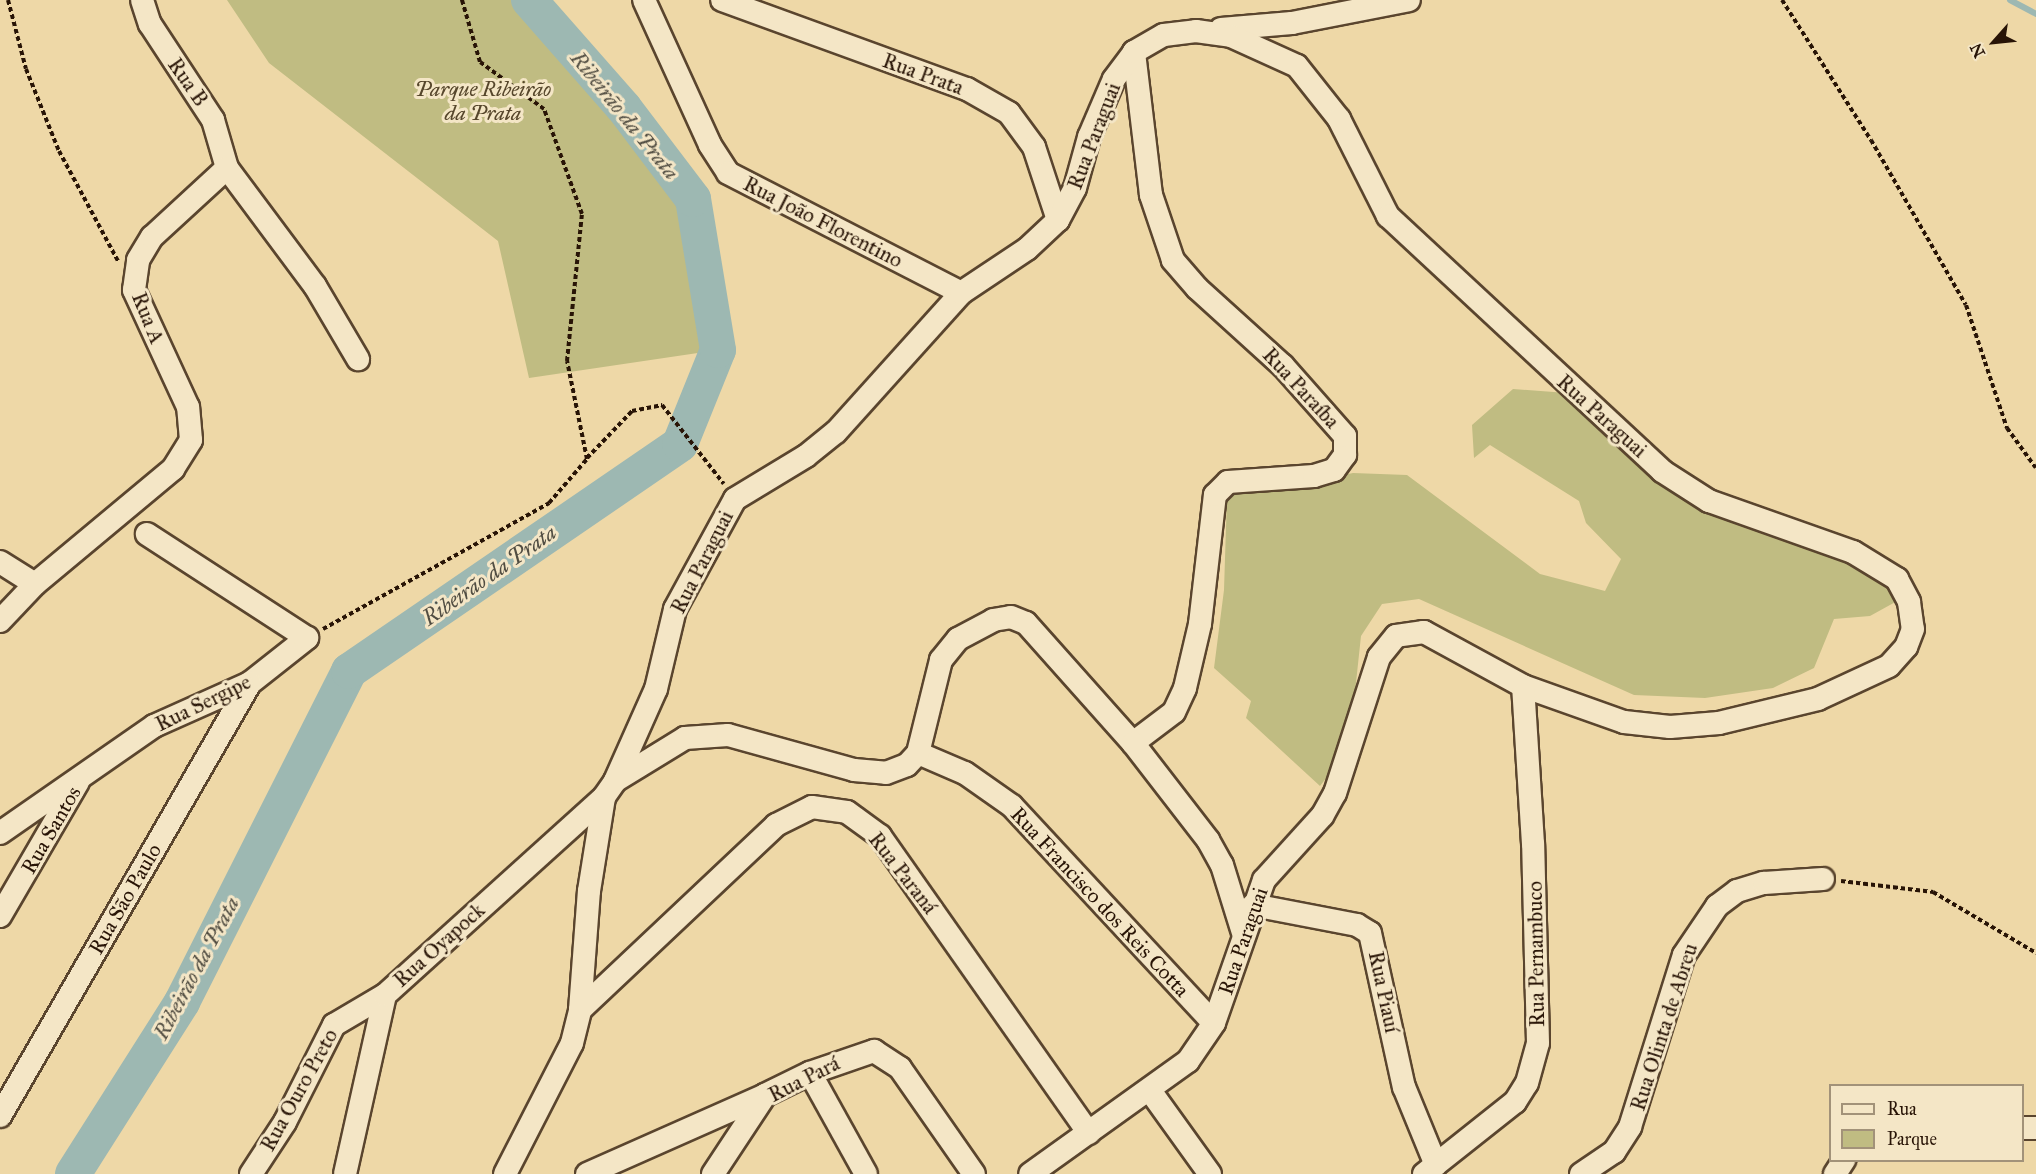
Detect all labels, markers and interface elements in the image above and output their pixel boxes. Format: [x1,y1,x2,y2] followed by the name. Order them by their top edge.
[1964,12,2024,72] north arrow
[1966,40,1989,61] text: N
[565,45,685,185] water label: Ribeirão da Prata
[879,48,967,100] street label: Rua Prata
[162,53,214,111] street label: Rua B
[415,76,551,126] park label: Parque Ribeirão da Prata
[1062,79,1126,193] street label: Rua Paraguai
[739,171,907,273] street label: Rua João Florentino
[126,289,170,347] street label: Rua A
[1257,342,1345,434] street label: Rua Paraíba
[1552,369,1652,463] street label: Rua Paraguai
[665,506,739,618] street label: Rua Paraguai
[417,519,561,631] water label: Ribeirão da Prata
[151,669,255,737] street label: Rua Sergipe
[16,782,86,878] street label: Rua Santos
[1005,802,1195,1002] street label: Rua Francisco dos Reis Cotta
[863,827,943,919] street label: Rua Paraná
[83,839,167,959] street label: Rua São Paulo
[1522,881,1550,1027] street label: Rua Pernambuco
[1213,884,1273,998] street label: Rua Paraguai
[147,892,245,1044] water label: Ribeirão da Prata
[388,898,490,992] street label: Rua Oyapock
[1625,940,1703,1114] street label: Rua Olinta de Abreu
[1363,949,1405,1035] street label: Rua Piauí
[255,1024,343,1156] street label: Rua Ouro Preto
[764,1050,844,1108] street label: Rua Pará
[1829,1084,2024,1162] legend
[1887,1098,1917,1120] text: Rua
[1887,1128,1937,1150] text: Parque

